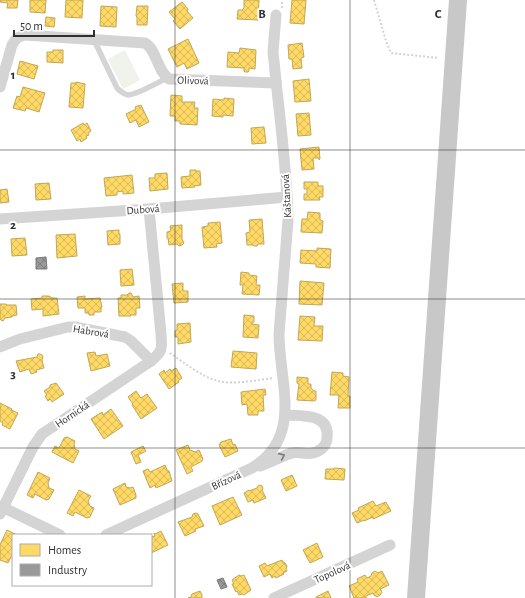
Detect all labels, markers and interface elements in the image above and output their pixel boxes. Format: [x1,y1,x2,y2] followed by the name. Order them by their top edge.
[258,8,266,21] text: B
[435,8,442,21] text: C
[14,12,94,38] scale bar
[20,20,43,32] text: 50 m
[11,69,15,82] text: 1
[177,74,209,87] street label: Olivová
[280,174,293,218] street label: Kaštanová
[126,203,160,216] street label: Dubová
[10,219,16,232] text: 2
[72,323,110,340] street label: Habrová
[10,368,16,381] text: 3
[53,399,91,430] street label: Hornická
[279,453,286,461] one-way arrow
[210,469,243,492] street label: Břízová
[12,534,152,586] legend
[48,544,81,556] text: Homes
[312,560,352,585] street label: Topolová
[48,564,87,577] text: Industry

